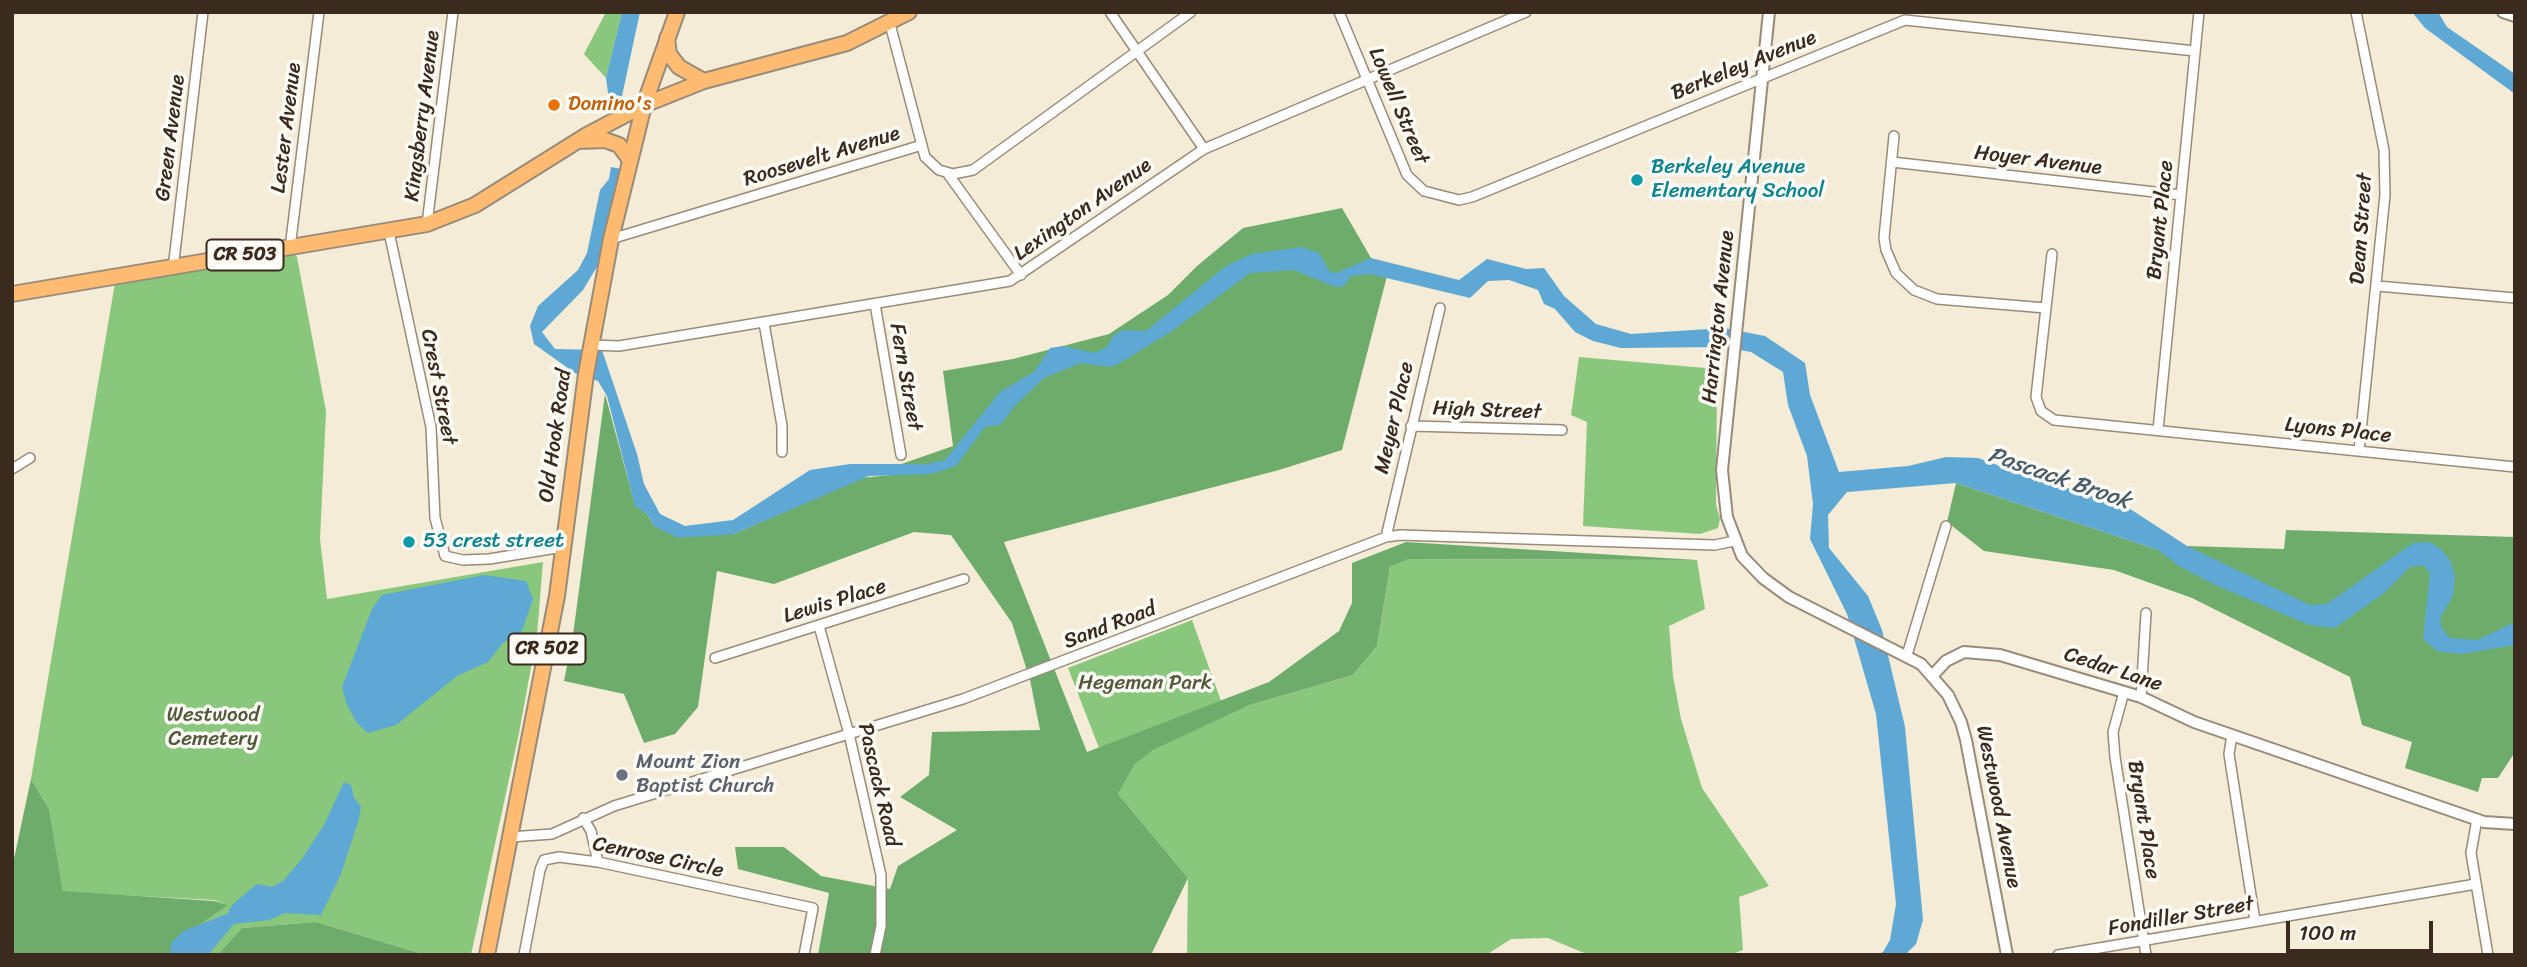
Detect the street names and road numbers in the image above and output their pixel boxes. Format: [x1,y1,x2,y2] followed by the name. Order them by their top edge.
[1668,25,1820,107] street label: Berkeley Avenue
[400,29,446,203] street label: Kingsberry Avenue
[1362,44,1434,168] street label: Lowell Street
[266,61,308,195] street label: Lester Avenue
[151,73,191,203] street label: Green Avenue
[741,121,903,193] street label: Roosevelt Avenue
[1973,141,2103,181] street label: Hoyer Avenue
[1009,153,1157,267] street label: Lexington Avenue
[2142,159,2180,281] street label: Bryant Place
[2346,172,2378,286] street label: Dean Street
[1697,229,1741,405] street label: Harrington Avenue
[206,240,284,270] road number: CR 503
[883,321,927,433] street label: Fern Street
[414,327,462,447] street label: Crest Street
[1370,360,1420,476] street label: Meyer Place
[534,368,578,504] street label: Old Hook Road
[1432,397,1542,425] street label: High Street
[2283,413,2393,449] street label: Lyons Place
[780,574,890,630] street label: Lewis Place
[1060,597,1160,655] street label: Sand Road
[508,634,586,664] road number: CR 502
[2061,642,2165,698] street label: Cedar Lane
[852,721,904,849] street label: Pascack Road
[1970,724,2026,890] street label: Westwood Avenue
[2121,759,2165,881] street label: Bryant Place
[590,832,726,884] street label: Cenrose Circle
[2106,892,2256,942] street label: Fondiller Street

